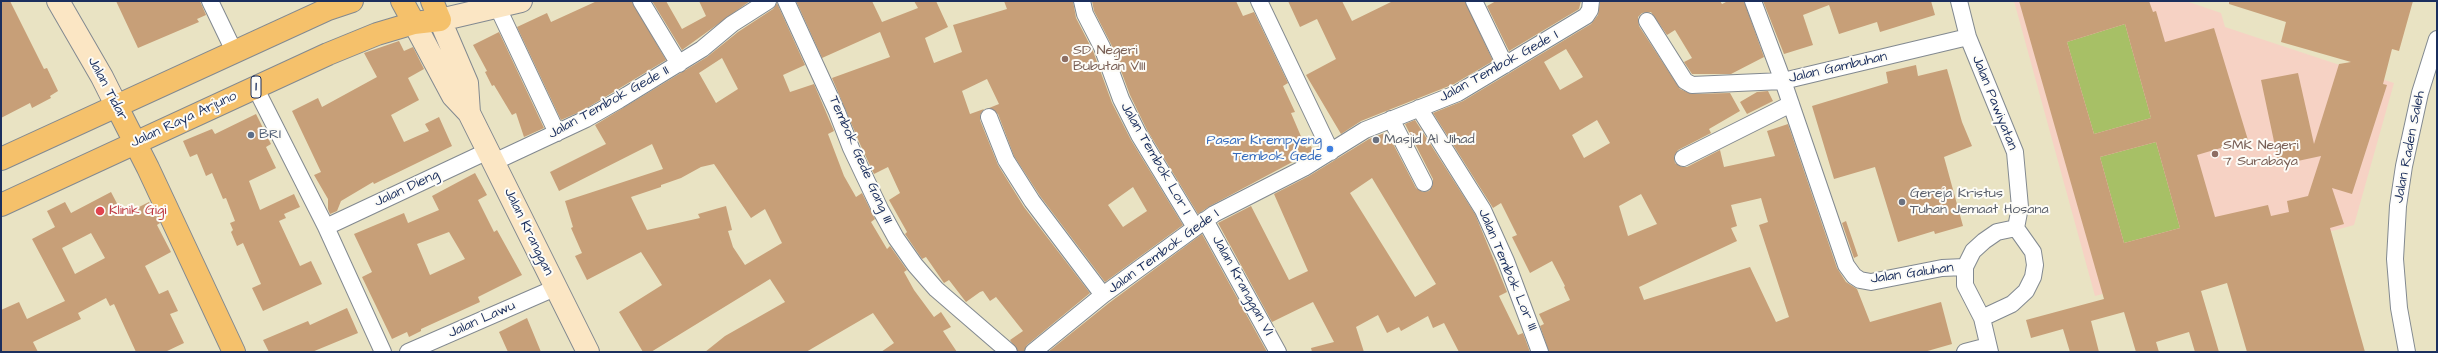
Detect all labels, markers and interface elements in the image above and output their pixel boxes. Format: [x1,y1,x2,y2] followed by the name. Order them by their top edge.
[1437,27,1561,107] street label: Jalan Tembok Gede I
[1073,43,1146,76] place label: SD Negeri Bubutan VIII
[1787,49,1889,87] street label: Jalan Gambuhan
[1967,53,2021,153] street label: Jalan Pawiyatan
[83,54,131,124] street label: Jalan Tidar
[1060,54,1070,64] marker: SD Negeri Bubutan VIII
[546,63,672,143] street label: Jalan Tembok Gede II
[251,76,261,98] road number: 1
[128,88,240,152] street label: Jalan Raya Arjuno
[2391,90,2429,204] street label: Jalan Raden Saleh
[824,94,896,226] street label: Tembok Gede Gang III
[1116,100,1194,218] street label: Jalan Tembok Lor I
[259,127,281,143] place label: BRI
[246,130,256,140] marker: BRI
[1384,132,1475,148] place label: Masjid Al Jihad
[1207,133,1322,166] place label: Pasar Krempyeng Tembok Gede
[1371,135,1381,145] marker: Masjid Al Jihad
[2223,138,2299,170] place label: SMK Negeri 7 Surabaya
[1325,144,1335,154] marker: Pasar Krempyeng Tembok Gede
[2210,149,2220,159] marker: SMK Negeri 7 Surabaya
[372,167,442,211] street label: Jalan Dieng
[500,185,556,279] street label: Jalan Kranggan
[1910,186,2049,218] place label: Gereja Kristus Tuhan Jemaat Hosana
[1897,197,1907,207] marker: Gereja Kristus Tuhan Jemaat Hosana
[109,203,166,219] place label: Klinik Gigi
[94,205,106,217] marker: Klinik Gigi
[1105,206,1223,298] street label: Jalan Tembok Gede I
[1474,206,1540,334] street label: Jalan Tembok Lor III
[1208,233,1276,339] street label: Jalan Kranggan VI
[1869,260,1955,288] street label: Jalan Galuhan
[446,298,518,342] street label: Jalan Lawu

